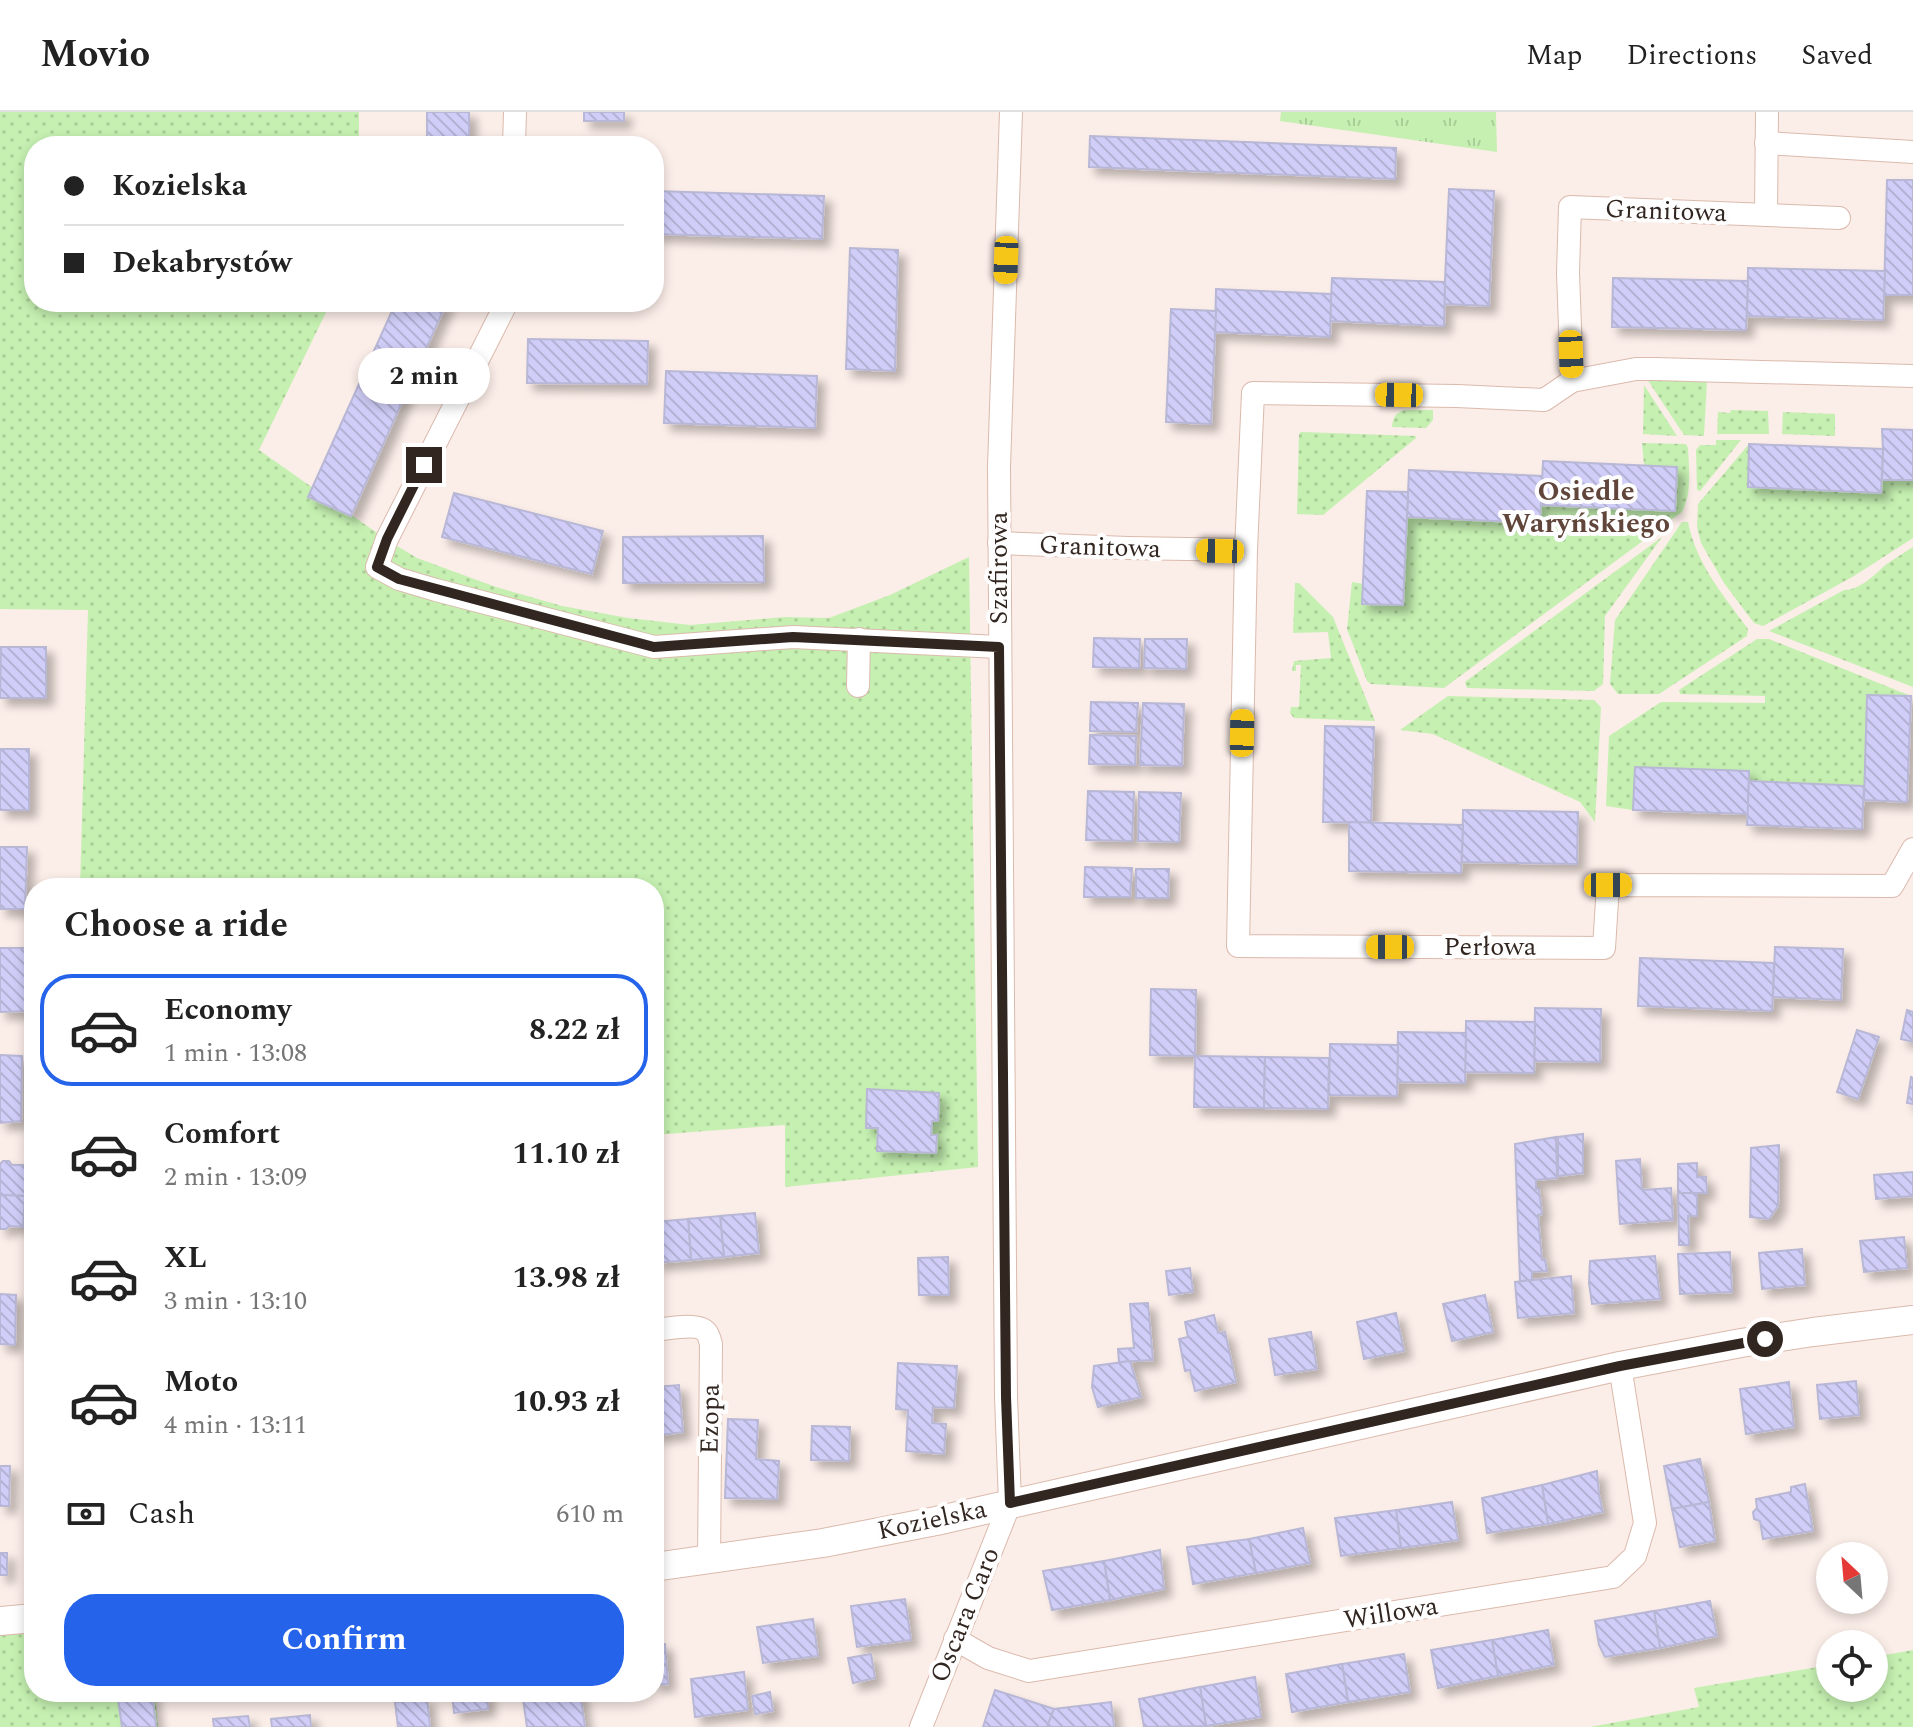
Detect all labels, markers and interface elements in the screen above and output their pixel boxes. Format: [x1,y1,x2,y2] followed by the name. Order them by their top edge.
[40,26,150,84] text: Movio
[1526,34,1583,77] text: Map
[1627,34,1757,77] text: Directions
[1801,34,1873,77] text: Saved
[112,163,247,209] text: Kozielska
[1604,189,1728,233] street label: Granitowa
[993,236,1019,284] car
[112,240,292,286] text: Dekabrystów
[1558,330,1584,378] car
[358,349,490,405] callout: 2 min
[389,356,459,396] text: 2 min
[1375,383,1423,407] car
[406,447,442,483] route end
[1502,470,1670,545] district label: Osiedle Waryńskiego
[979,511,1019,624] street label: Szafirowa
[1038,525,1162,569] street label: Granitowa
[1196,539,1244,563] car
[1230,709,1254,757] car
[1584,873,1632,897] car
[64,898,288,953] text: Choose a ride
[1444,927,1537,967] street label: Perłowa
[1366,935,1414,959] car
[164,987,291,1033] text: Economy
[68,994,140,1066] icon: car
[529,1007,620,1053] text: 8.22 zł
[164,1033,307,1073] text: 1 min · 13:08
[164,1111,280,1157] text: Comfort
[68,1118,140,1190] icon: car
[512,1131,620,1177] text: 11.10 zł
[164,1157,307,1197] text: 2 min · 13:09
[164,1235,207,1281] text: XL
[68,1242,140,1314] icon: car
[512,1255,620,1301] text: 13.98 zł
[164,1281,307,1321] text: 3 min · 13:10
[1747,1321,1783,1357] route start
[164,1359,238,1405] text: Moto
[68,1366,140,1438] icon: car
[512,1379,620,1425] text: 10.93 zł
[689,1383,731,1455] street label: Ezopa
[164,1405,307,1445] text: 4 min · 13:11
[874,1489,991,1551] street label: Kozielska
[128,1491,195,1537] text: Cash
[64,1492,108,1536] icon: cash
[556,1494,624,1534] text: 610 m
[920,1541,1010,1689] street label: Oscara Caro
[1816,1542,1888,1614] north arrow
[1816,1542,1888,1702] map controls
[1341,1586,1441,1640] street label: Willowa
[64,1594,624,1686] button: Confirm
[1816,1630,1888,1702] button: locate

